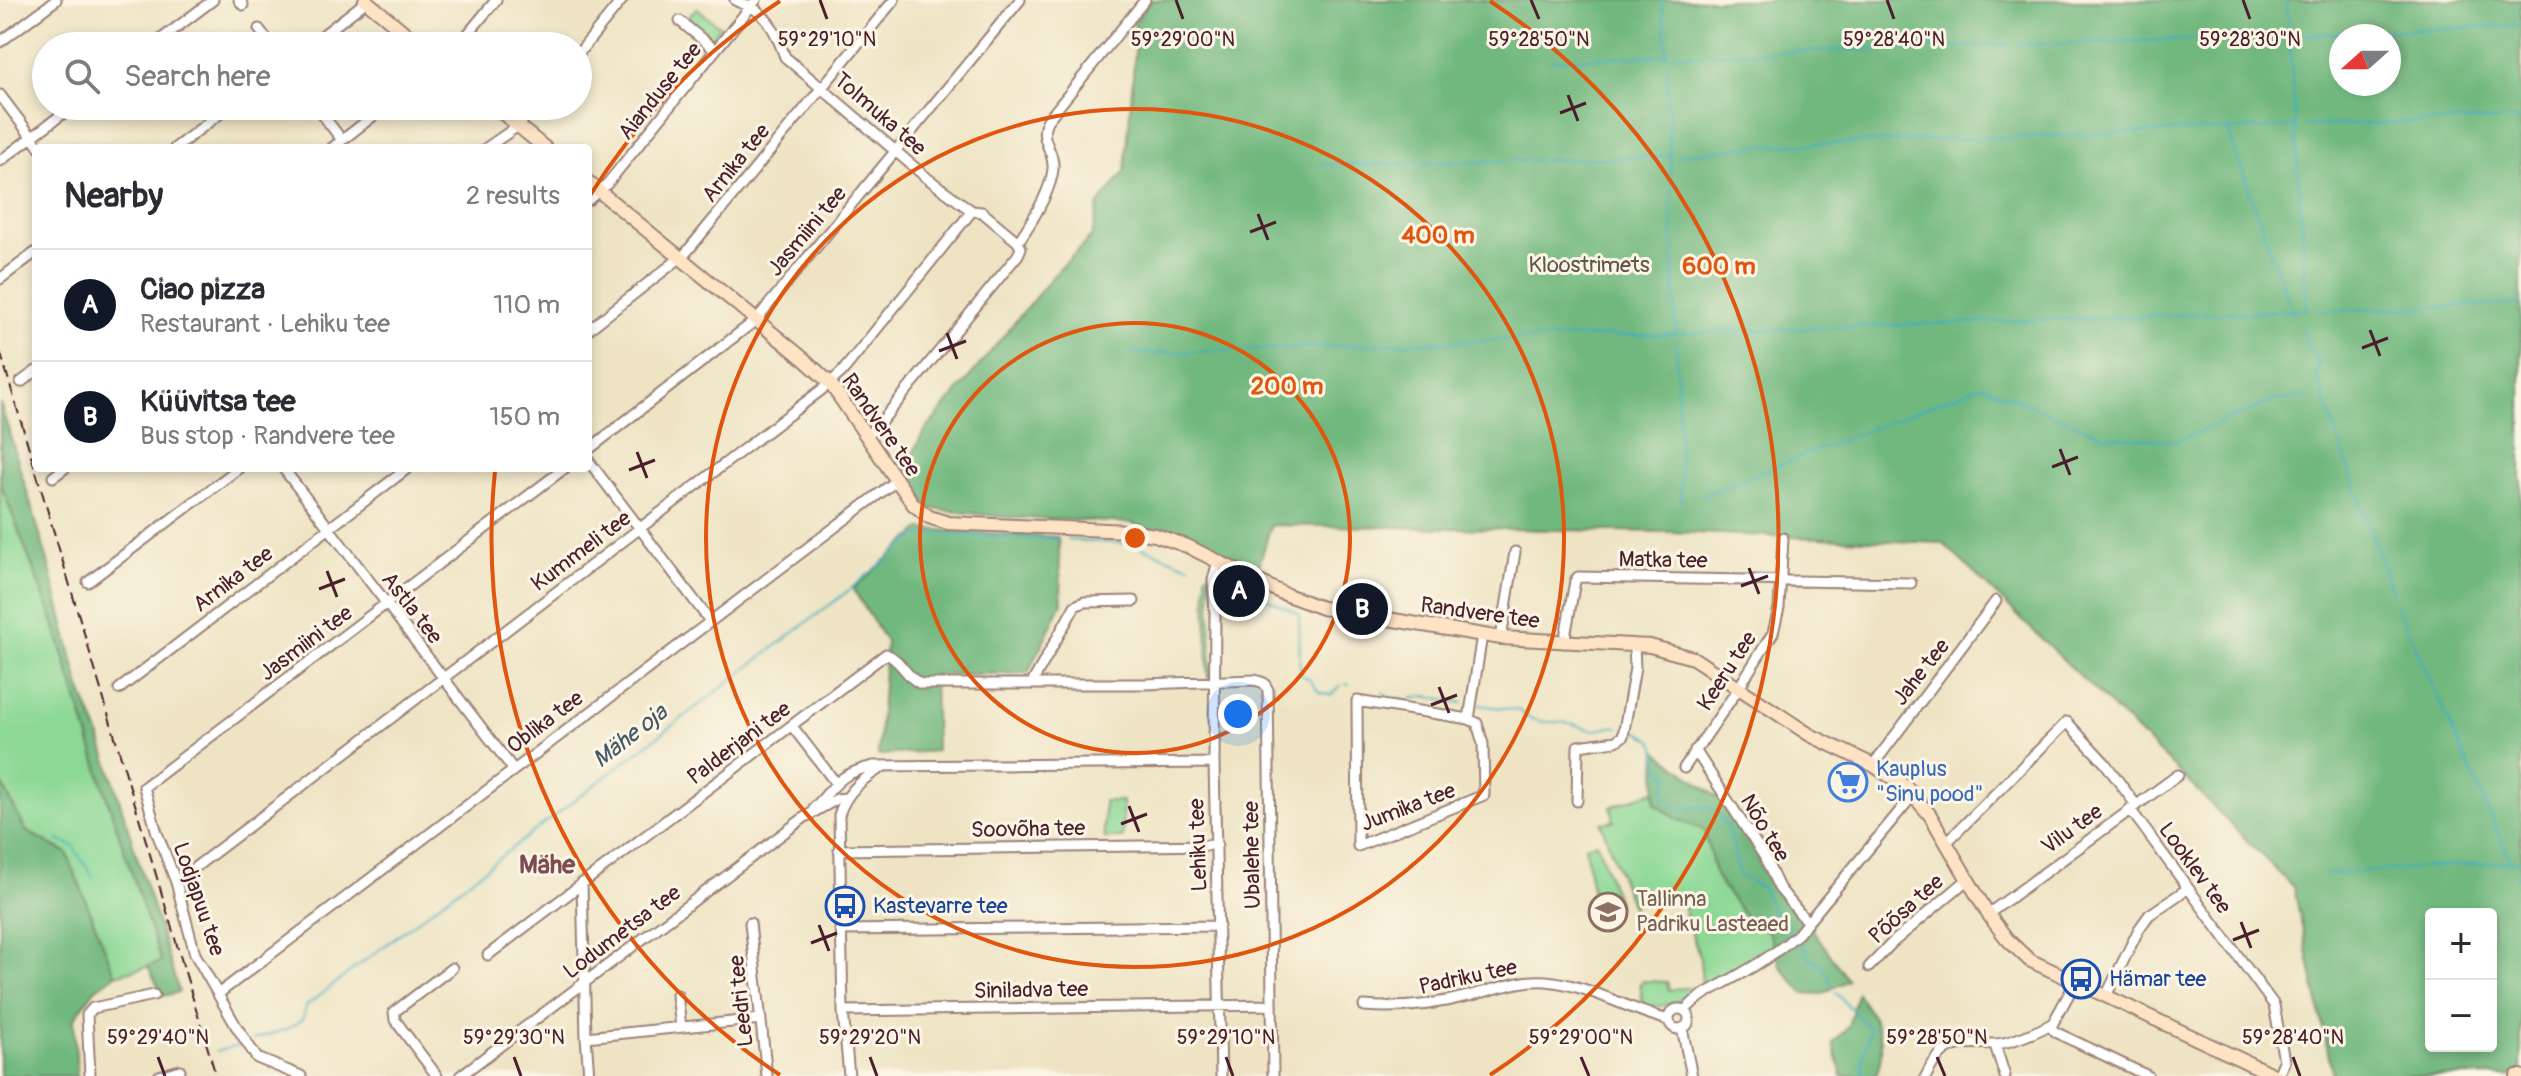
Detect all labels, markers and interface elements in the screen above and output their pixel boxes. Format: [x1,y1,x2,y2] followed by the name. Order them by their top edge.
[2329,24,2401,96] north arrow
[778,27,876,52] text: 59°29'10"N
[1131,27,1235,52] text: 59°29'00"N
[1488,27,1590,52] text: 59°28'50"N
[1843,27,1945,52] text: 59°28'40"N
[2199,27,2301,52] text: 59°28'30"N
[32,32,592,120] search box
[612,36,708,146] street label: Aianduse tee
[60,54,104,98] icon: search
[124,58,271,95] text: Search here
[828,66,932,162] street label: Tolmuka tee
[696,118,776,208] street label: Arnika tee
[64,175,163,218] text: Nearby
[466,180,560,212] text: 2 results
[761,180,853,282] street label: Jasmiini tee
[1401,221,1475,250] text: 400 m
[1528,251,1650,279] park label: Kloostrimets
[1682,252,1756,281] text: 600 m
[140,271,265,308] text: Ciao pizza
[82,289,98,321] text: A
[493,289,560,321] text: 110 m
[140,308,390,340] text: Restaurant · Lehiku tee
[835,368,927,482] street label: Randvere tee
[1251,372,1323,401] text: 200 m
[140,383,296,420] text: Küüvitsa tee
[83,401,97,433] text: B
[489,401,560,433] text: 150 m
[140,420,395,452] text: Bus stop · Randvere tee
[525,504,637,598] street label: Kummeli tee
[1121,524,1149,552] centre of rings
[187,540,279,618] street label: Arnika tee
[1618,545,1708,575] street label: Matka tee
[1213,561,1265,621] pin: A
[375,566,449,650] street label: Astla tee
[1336,579,1388,639] pin: B
[1419,591,1541,635] street label: Randvere tee
[254,599,358,687] street label: Jasmiini tee
[1691,626,1763,716] street label: Keeru tee
[1886,633,1956,711] street label: Jahe tee
[501,684,589,760] street label: Oblika tee
[1218,694,1258,734] your location
[682,695,797,791] street label: Palderjani tee
[587,697,674,774] water label: Mähe oja
[1876,755,1984,808] place label: Kauplus "Sinu pood"
[1827,761,1869,803] supermarket icon: Kauplus "Sinu pood"
[1357,776,1459,838] street label: Jumika tee
[1734,789,1796,867] street label: Nõo tee
[2036,797,2108,861] street label: Vilu tee
[1182,798,1214,892] street label: Lehiku tee
[1237,801,1267,909] street label: Ubalehe tee
[971,814,1086,844] street label: Soovõha tee
[2152,817,2238,919] street label: Looklev tee
[167,839,232,960] street label: Lodjapuu tee
[519,849,576,881] district label: Mähe
[1863,868,1950,950] street label: Põõsa tee
[558,879,686,985] street label: Lodumetsa tee
[824,885,866,927] bus stop icon: Kastevarre tee
[1636,885,1789,938] place label: Tallinna Padriku Lasteaed
[1587,891,1629,933] school or university icon: Tallinna Padriku Lasteaed
[873,892,1008,920] place label: Kastevarre tee
[2425,908,2497,1052] map controls
[2425,908,2497,980] button: +
[1416,953,1520,1001] street label: Padriku tee
[722,954,760,1048] street label: Leedri tee
[2060,958,2102,1000] bus stop icon: Hämar tee
[2109,965,2207,993] place label: Hämar tee
[973,975,1089,1005] street label: Siniladva tee
[2425,980,2497,1052] button: −
[107,1025,209,1050] text: 59°29'40"N
[463,1025,565,1050] text: 59°29'30"N
[819,1025,921,1050] text: 59°29'20"N
[1177,1025,1275,1050] text: 59°29'10"N
[1529,1025,1633,1050] text: 59°29'00"N
[1886,1025,1988,1050] text: 59°28'50"N
[2242,1025,2344,1050] text: 59°28'40"N

